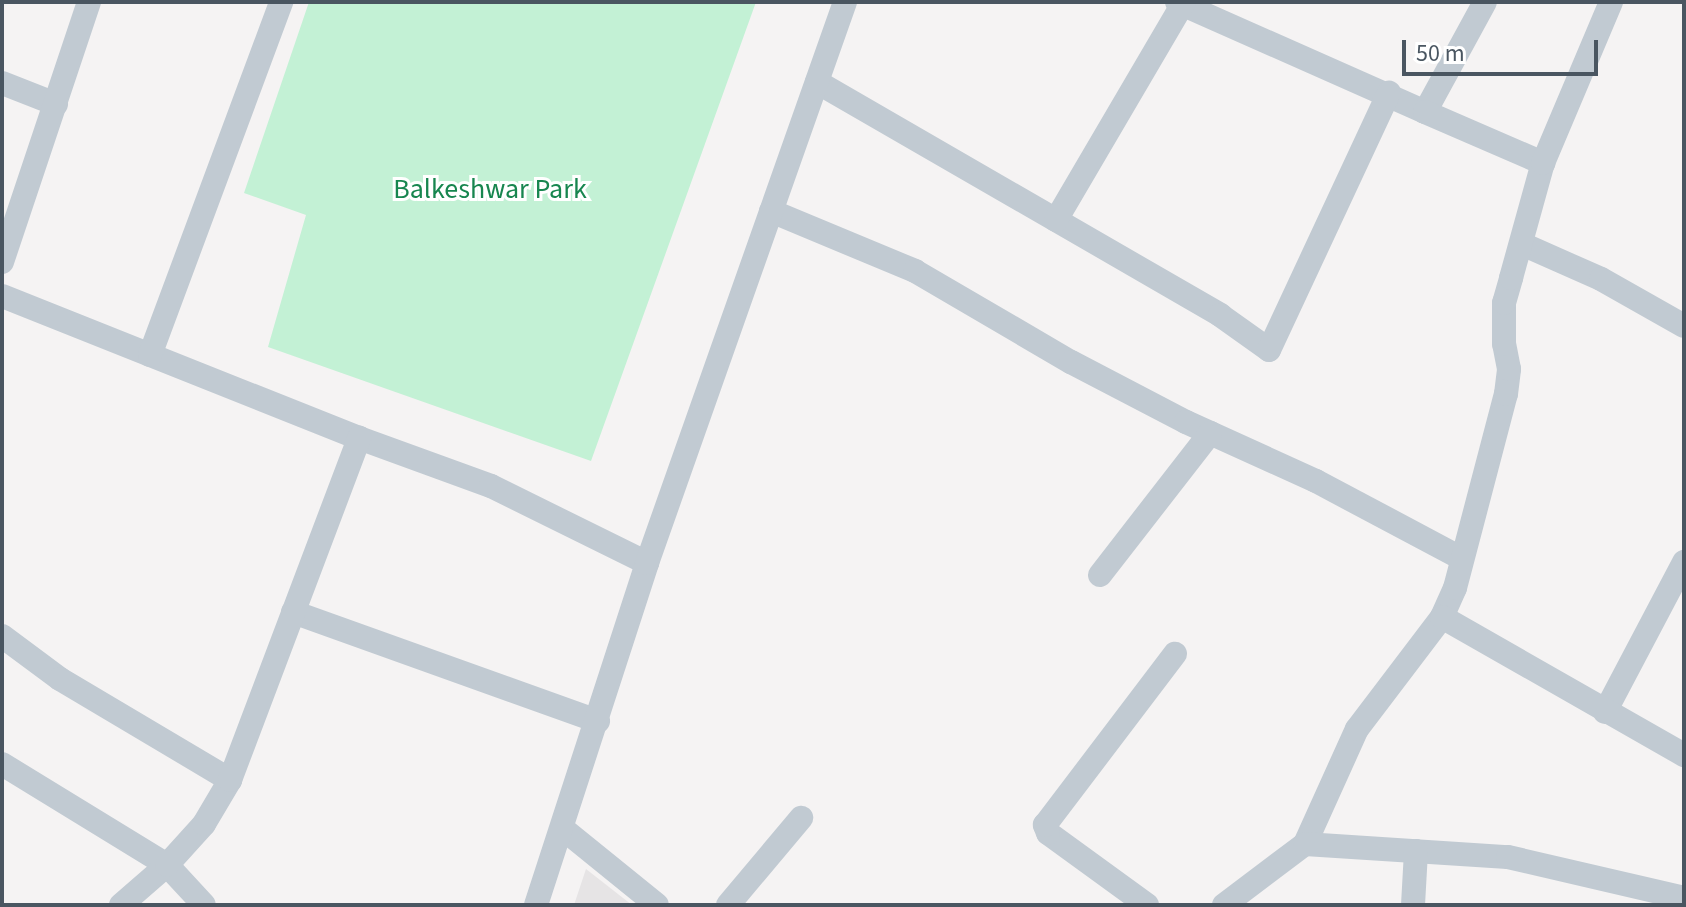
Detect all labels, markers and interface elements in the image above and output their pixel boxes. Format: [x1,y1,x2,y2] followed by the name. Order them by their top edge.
[1406,24,1602,74] scale bar
[1416,36,1465,71] text: 50 m
[393,172,587,206] park label: Balkeshwar Park

